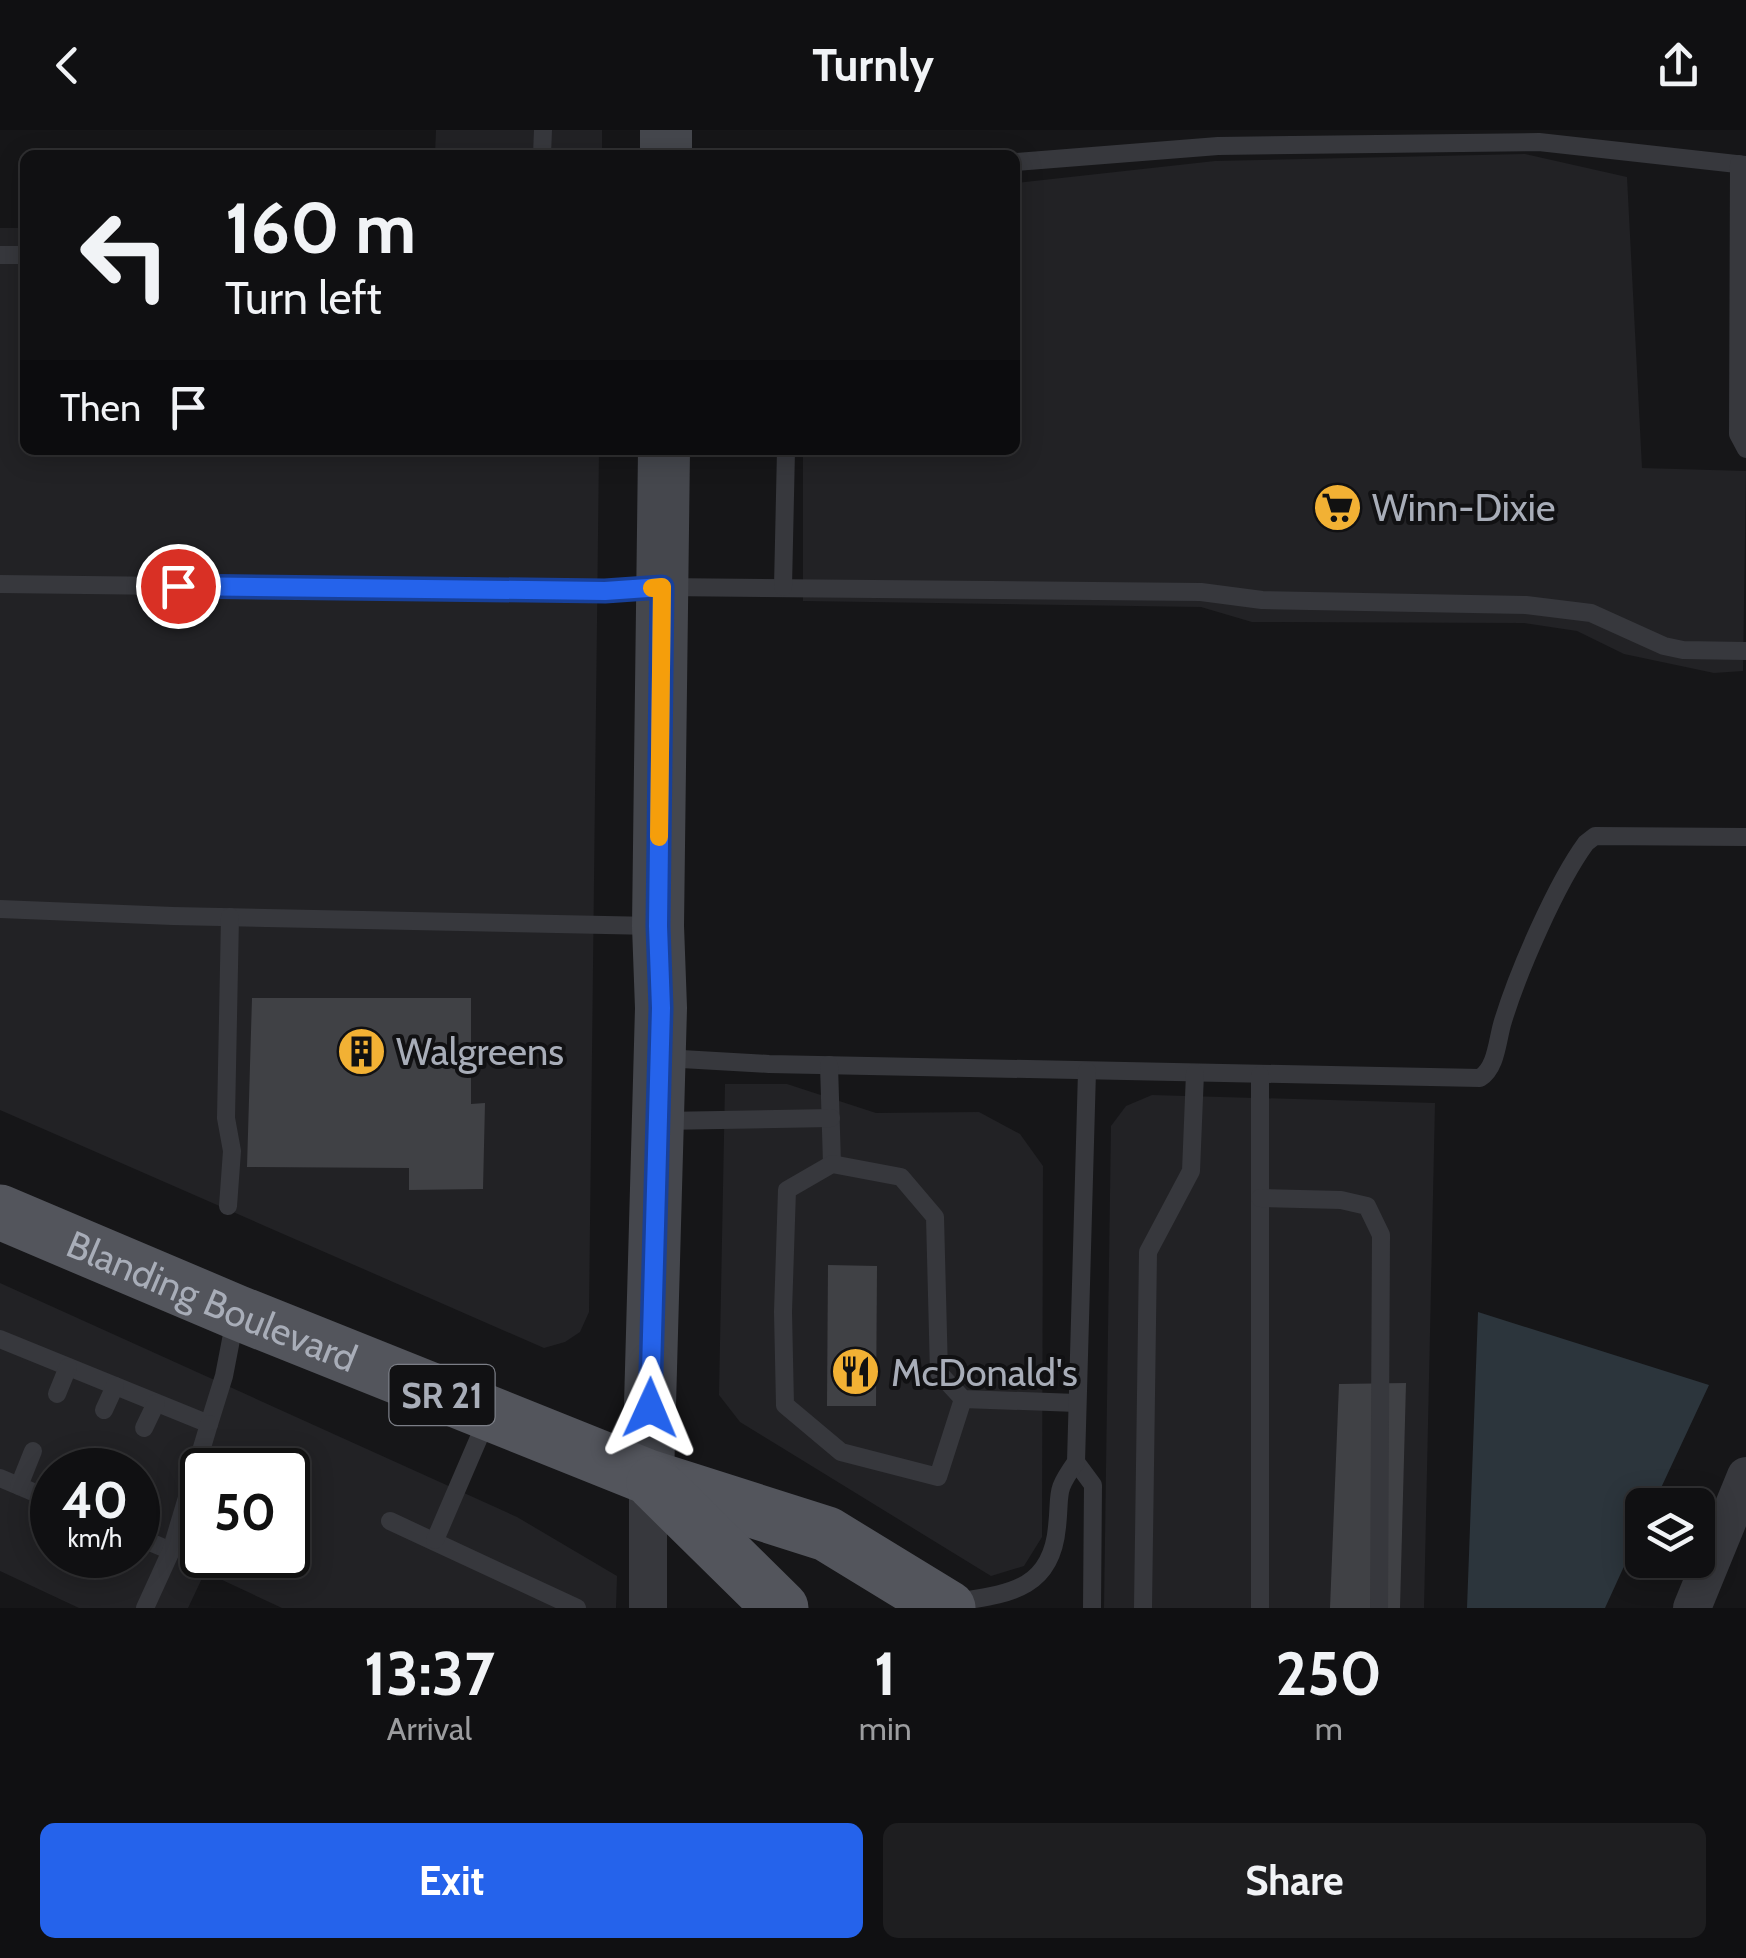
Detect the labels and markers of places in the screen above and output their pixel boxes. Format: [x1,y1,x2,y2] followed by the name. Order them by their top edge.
[1311,481,1363,533] supermarket icon: Winn-Dixie
[1372,484,1555,531] place label: Winn-Dixie
[136,544,221,629] pin
[335,1025,387,1077] building icon: Walgreens
[396,1028,564,1075] place label: Walgreens
[830,1346,882,1398] restaurant icon: McDonald's
[891,1349,1078,1396] place label: McDonald's

